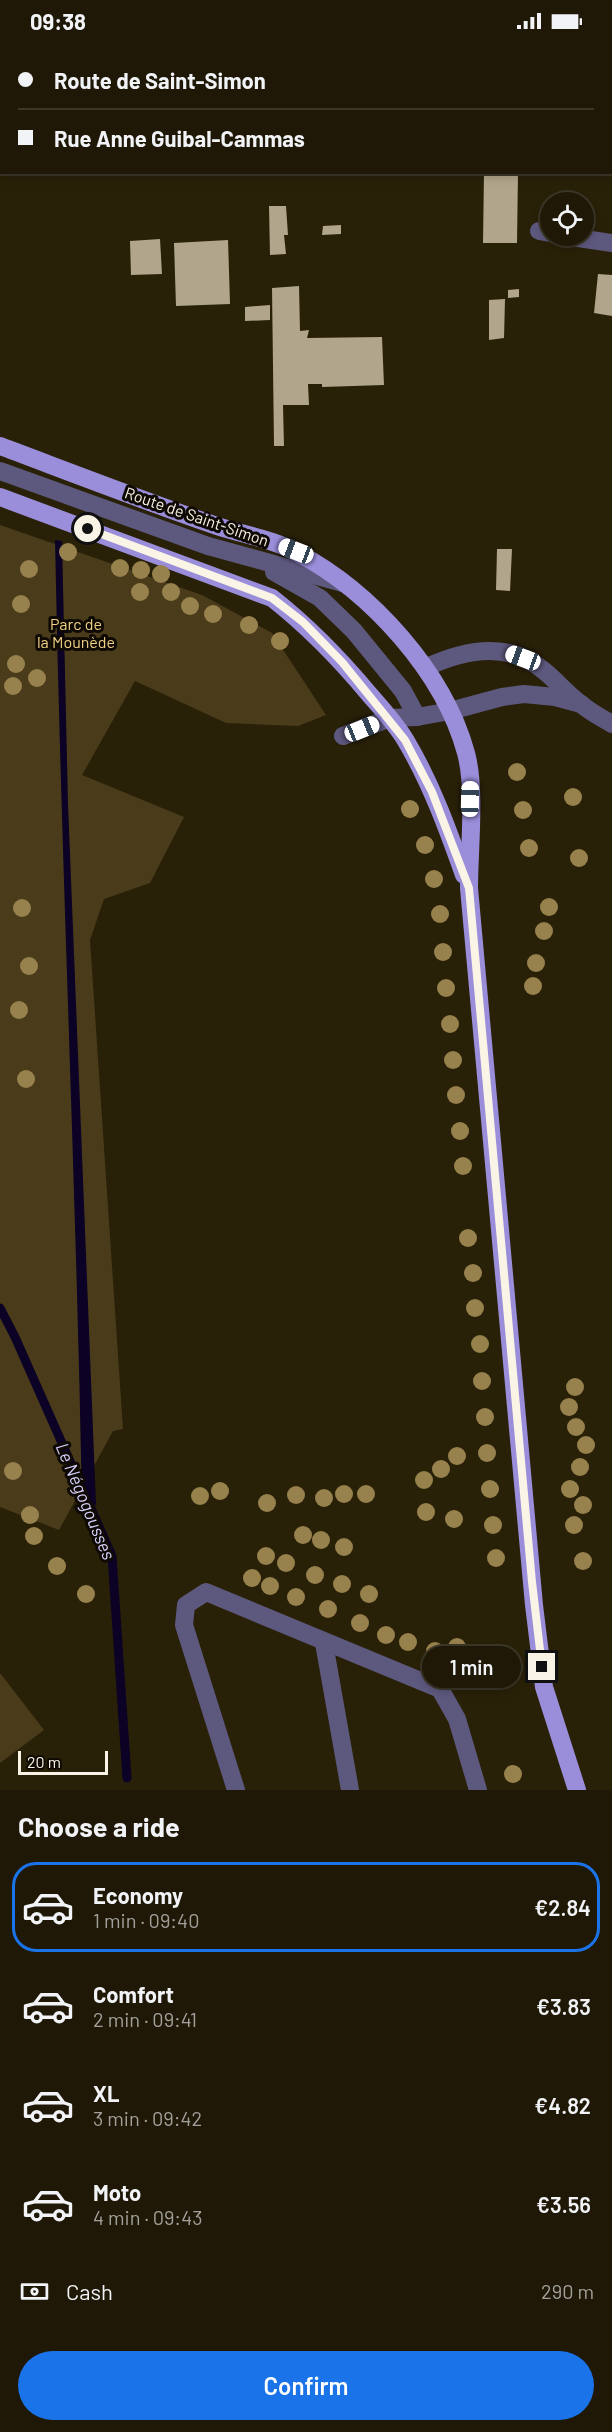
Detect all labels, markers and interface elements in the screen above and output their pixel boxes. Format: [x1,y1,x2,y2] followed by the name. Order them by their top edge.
[30,8,86,34] text: 09:38
[54,67,266,93] text: Route de Saint-Simon
[54,125,305,151] text: Rue Anne Guibal-Cammas
[540,192,594,246] map controls
[540,192,594,246] button: locate
[123,482,271,550] street label: Route de Saint-Simon
[74,515,101,542] route start
[276,536,316,566] car
[37,614,115,651] park label: Parc de la Mounède
[503,643,543,673] car
[342,714,382,744] car
[461,781,479,817] car
[51,1439,121,1563] water label: Le Négogousses
[422,1646,521,1688] callout: 1 min
[528,1653,555,1680] route end
[450,1655,493,1679] text: 1 min
[18,1748,108,1776] scale bar
[27,1752,61,1771] text: 20 m
[18,1810,180,1842] text: Choose a ride
[21,1880,75,1934] icon: car
[93,1882,183,1908] text: Economy
[534,1894,591,1920] text: €2.84
[93,1908,199,1932] text: 1 min · 09:40
[21,1979,75,2033] icon: car
[93,1981,174,2007] text: Comfort
[536,1993,591,2019] text: €3.83
[93,2007,197,2031] text: 2 min · 09:41
[21,2078,75,2132] icon: car
[93,2080,119,2106] text: XL
[534,2092,591,2118] text: €4.82
[93,2106,202,2130] text: 3 min · 09:42
[21,2177,75,2231] icon: car
[93,2179,141,2205] text: Moto
[536,2191,591,2217] text: €3.56
[93,2205,202,2229] text: 4 min · 09:43
[18,2275,51,2308] icon: cash
[66,2278,113,2304] text: Cash
[541,2279,594,2303] text: 290 m
[18,2351,594,2420] button: Confirm

